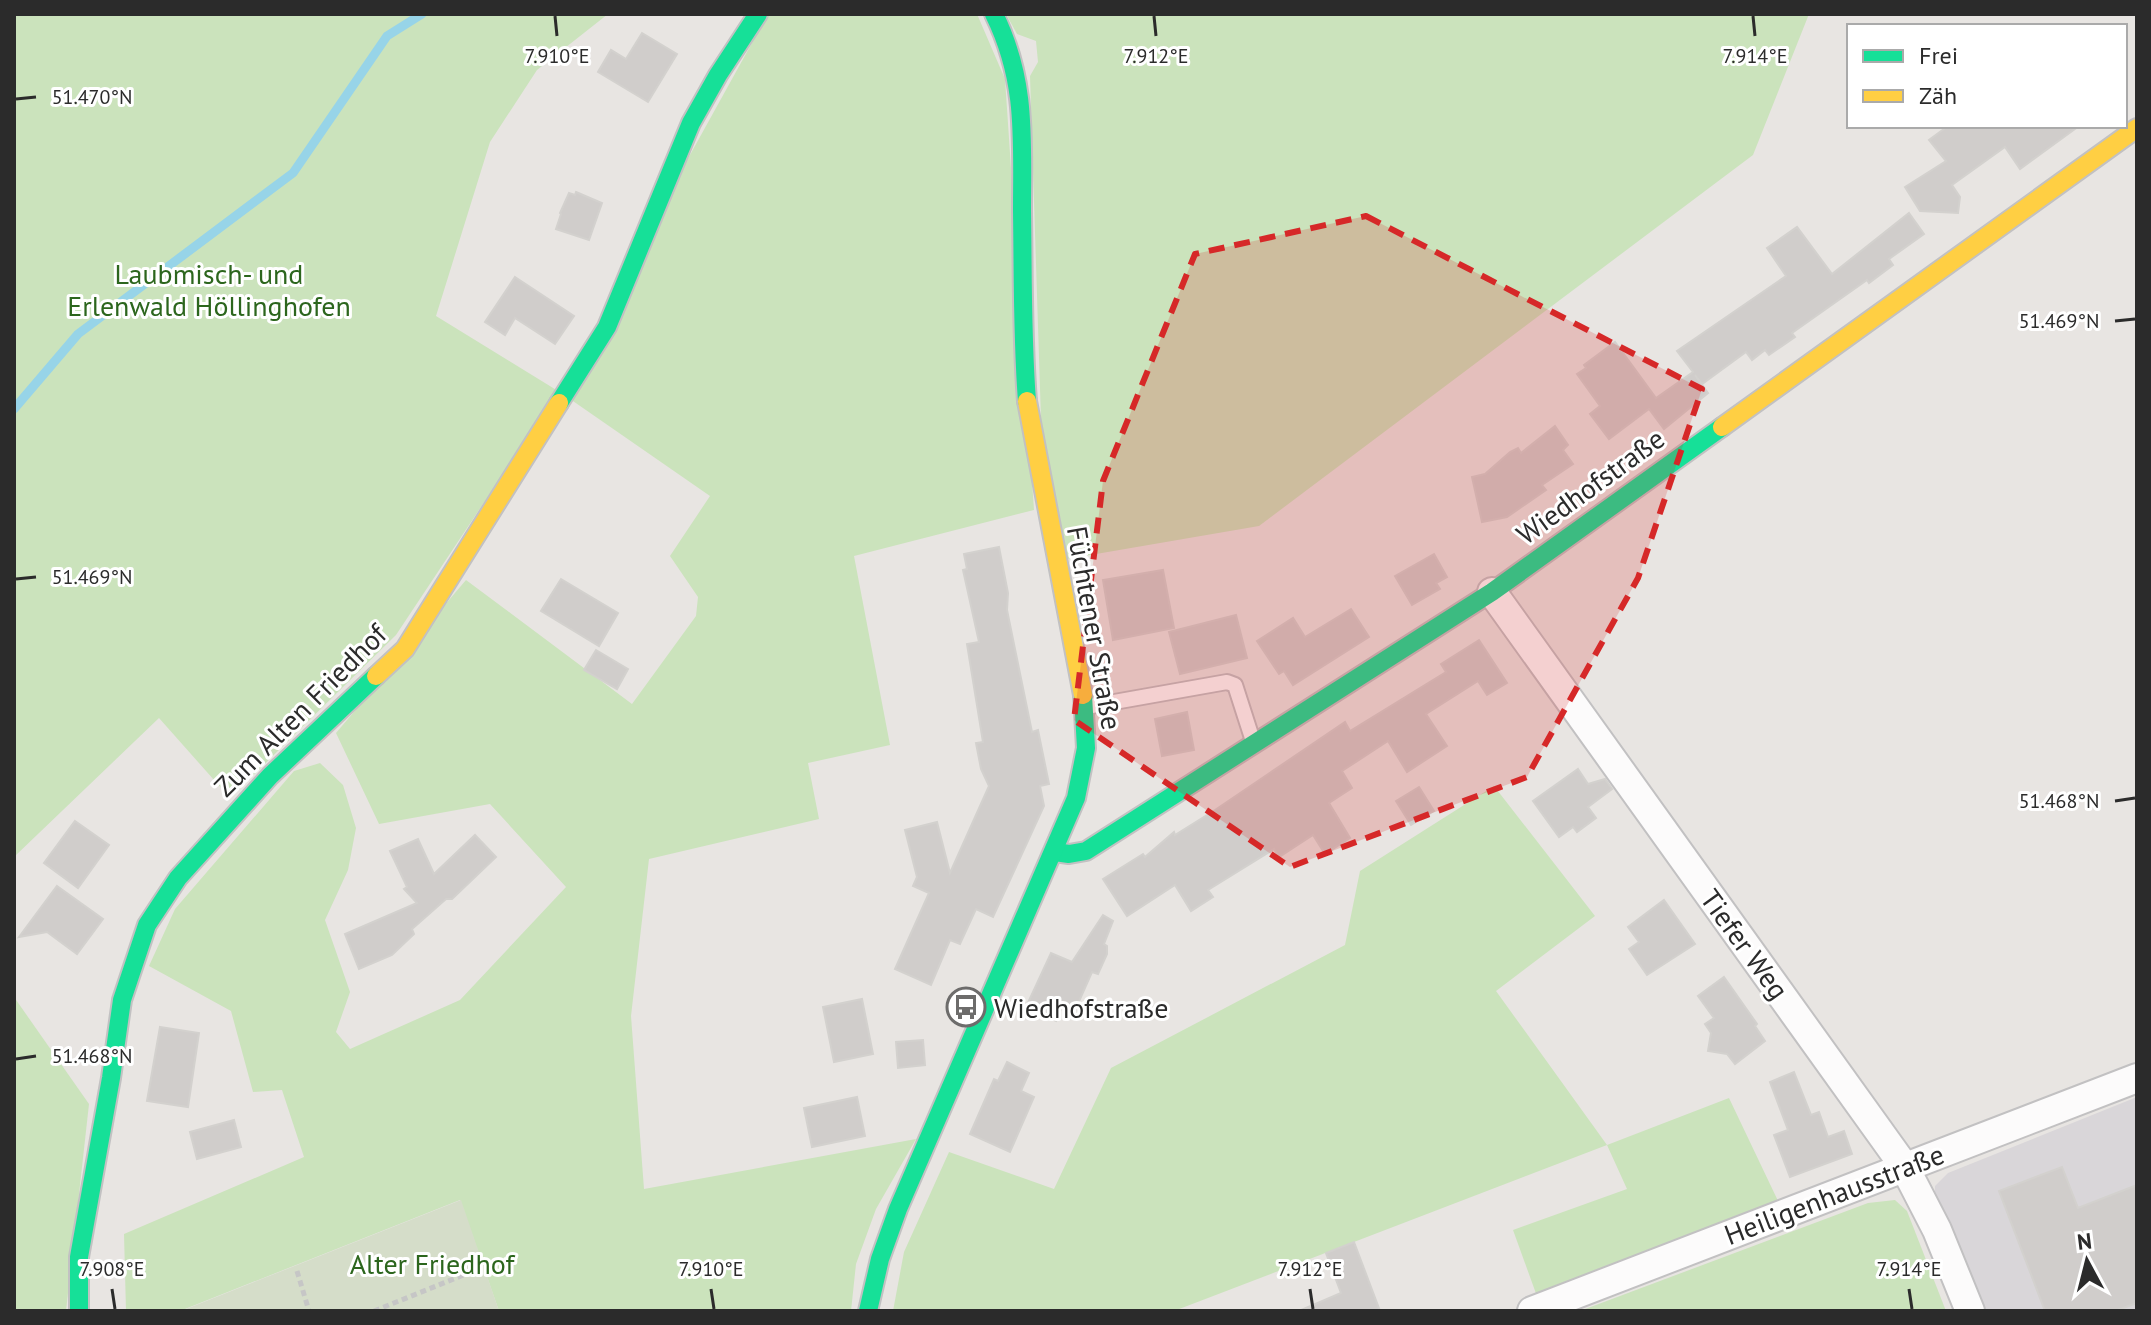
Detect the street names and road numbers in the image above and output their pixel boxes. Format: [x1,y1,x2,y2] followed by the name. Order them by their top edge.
[1509,420,1671,552] street label: Wiedhofstraße
[1059,523,1131,733] street label: Füchtener Straße
[206,615,395,804] street label: Zum Alten Friedhof
[1693,882,1797,1006] street label: Tiefer Weg
[1719,1135,1949,1253] street label: Heiligenhausstraße

